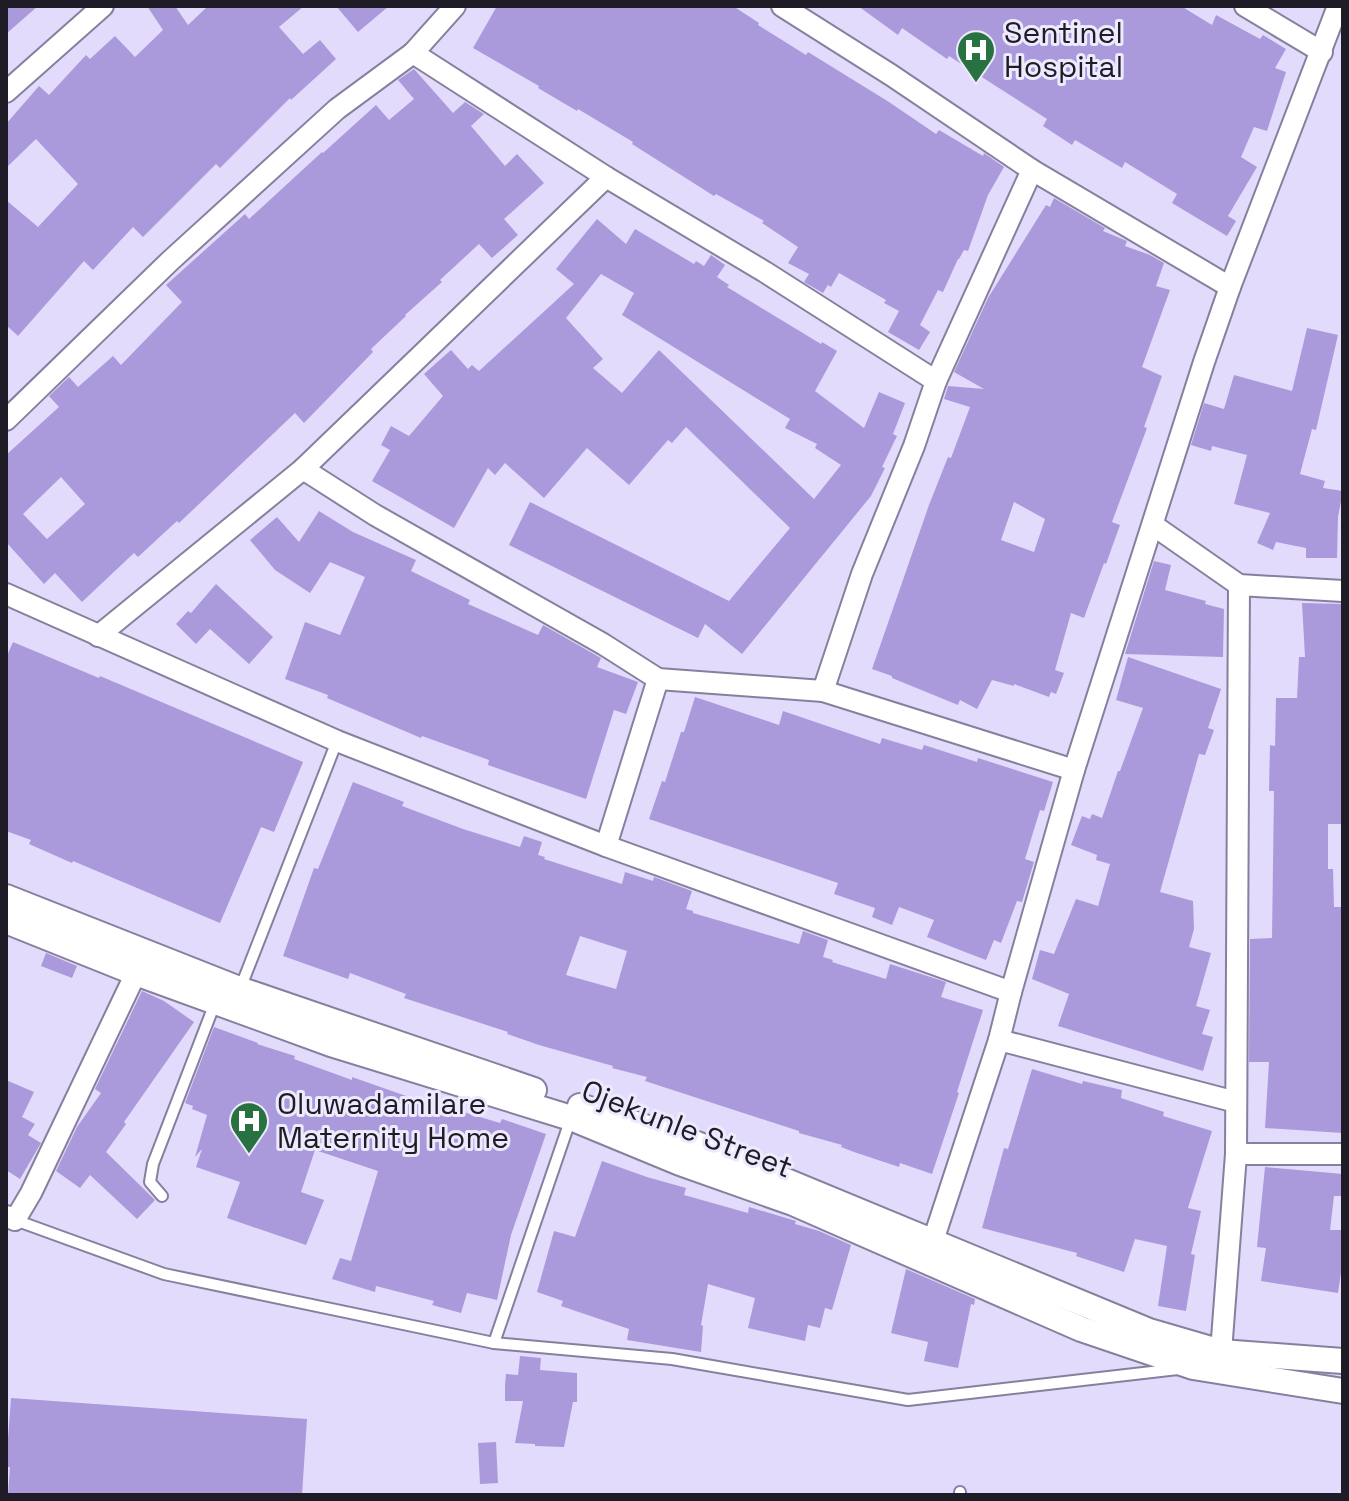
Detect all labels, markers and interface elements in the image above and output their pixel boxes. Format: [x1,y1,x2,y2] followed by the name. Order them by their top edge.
[1004,13,1123,86] place label: Sentinel Hospital
[955,29,997,84] hospital icon: Sentinel Hospital
[576,1070,798,1187] street label: Ojekunle Street
[277,1084,509,1157] place label: Oluwadamilare Maternity Home
[228,1100,270,1155] hospital icon: Oluwadamilare Maternity Home

